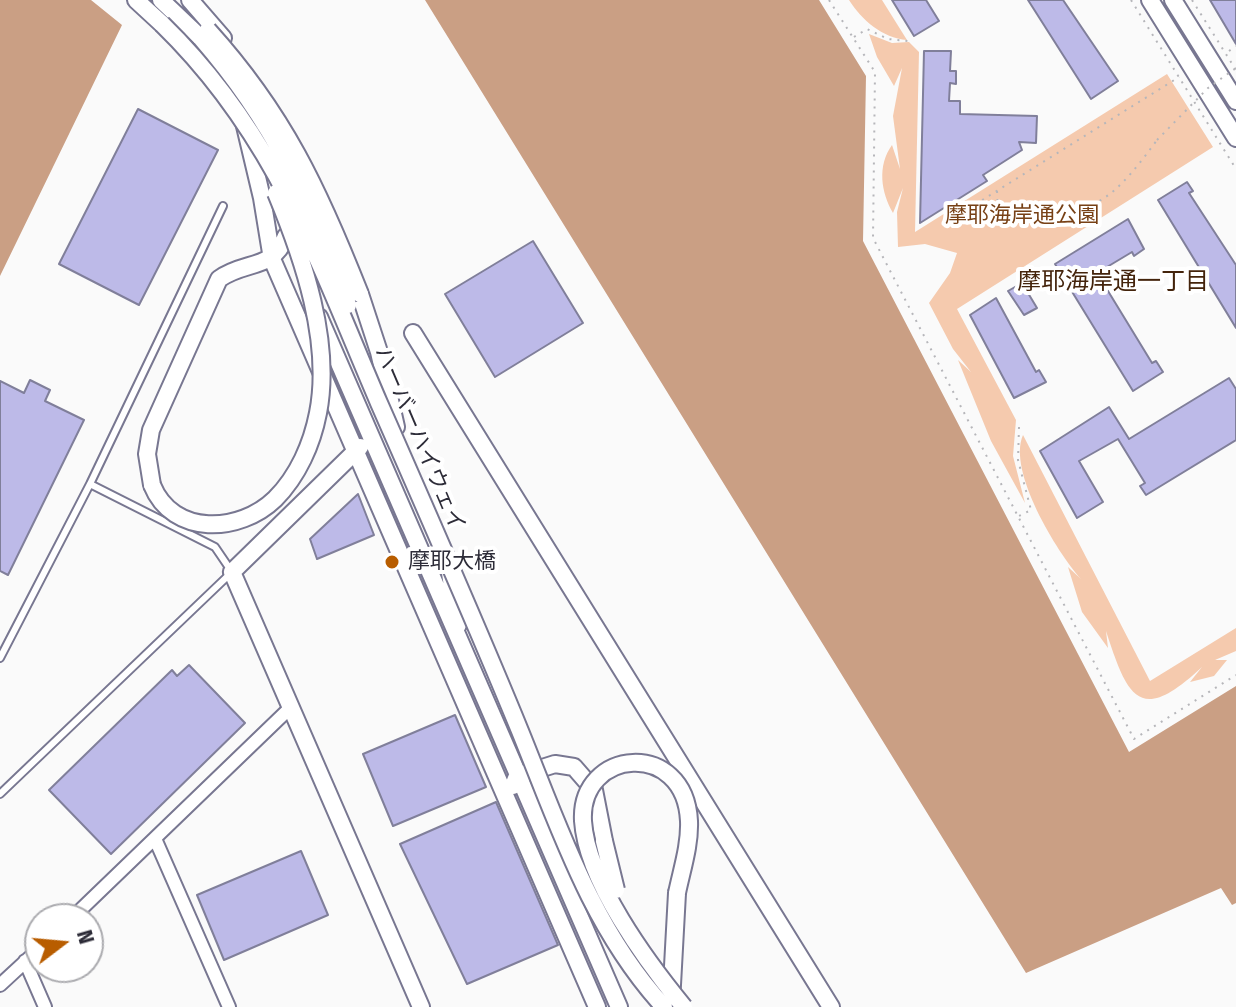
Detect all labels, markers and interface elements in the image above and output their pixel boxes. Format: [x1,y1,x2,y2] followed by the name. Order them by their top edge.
[945,203,1099,229] park label: 摩耶海岸通公園
[1017,268,1209,296] district label: 摩耶海岸通一丁目
[368,343,470,535] street label: ハーバーハイウェイ
[408,549,496,575] place label: 摩耶大橋
[383,553,401,571] marker: 摩耶大橋
[24,903,104,983] north arrow
[71,927,100,947] text: N

